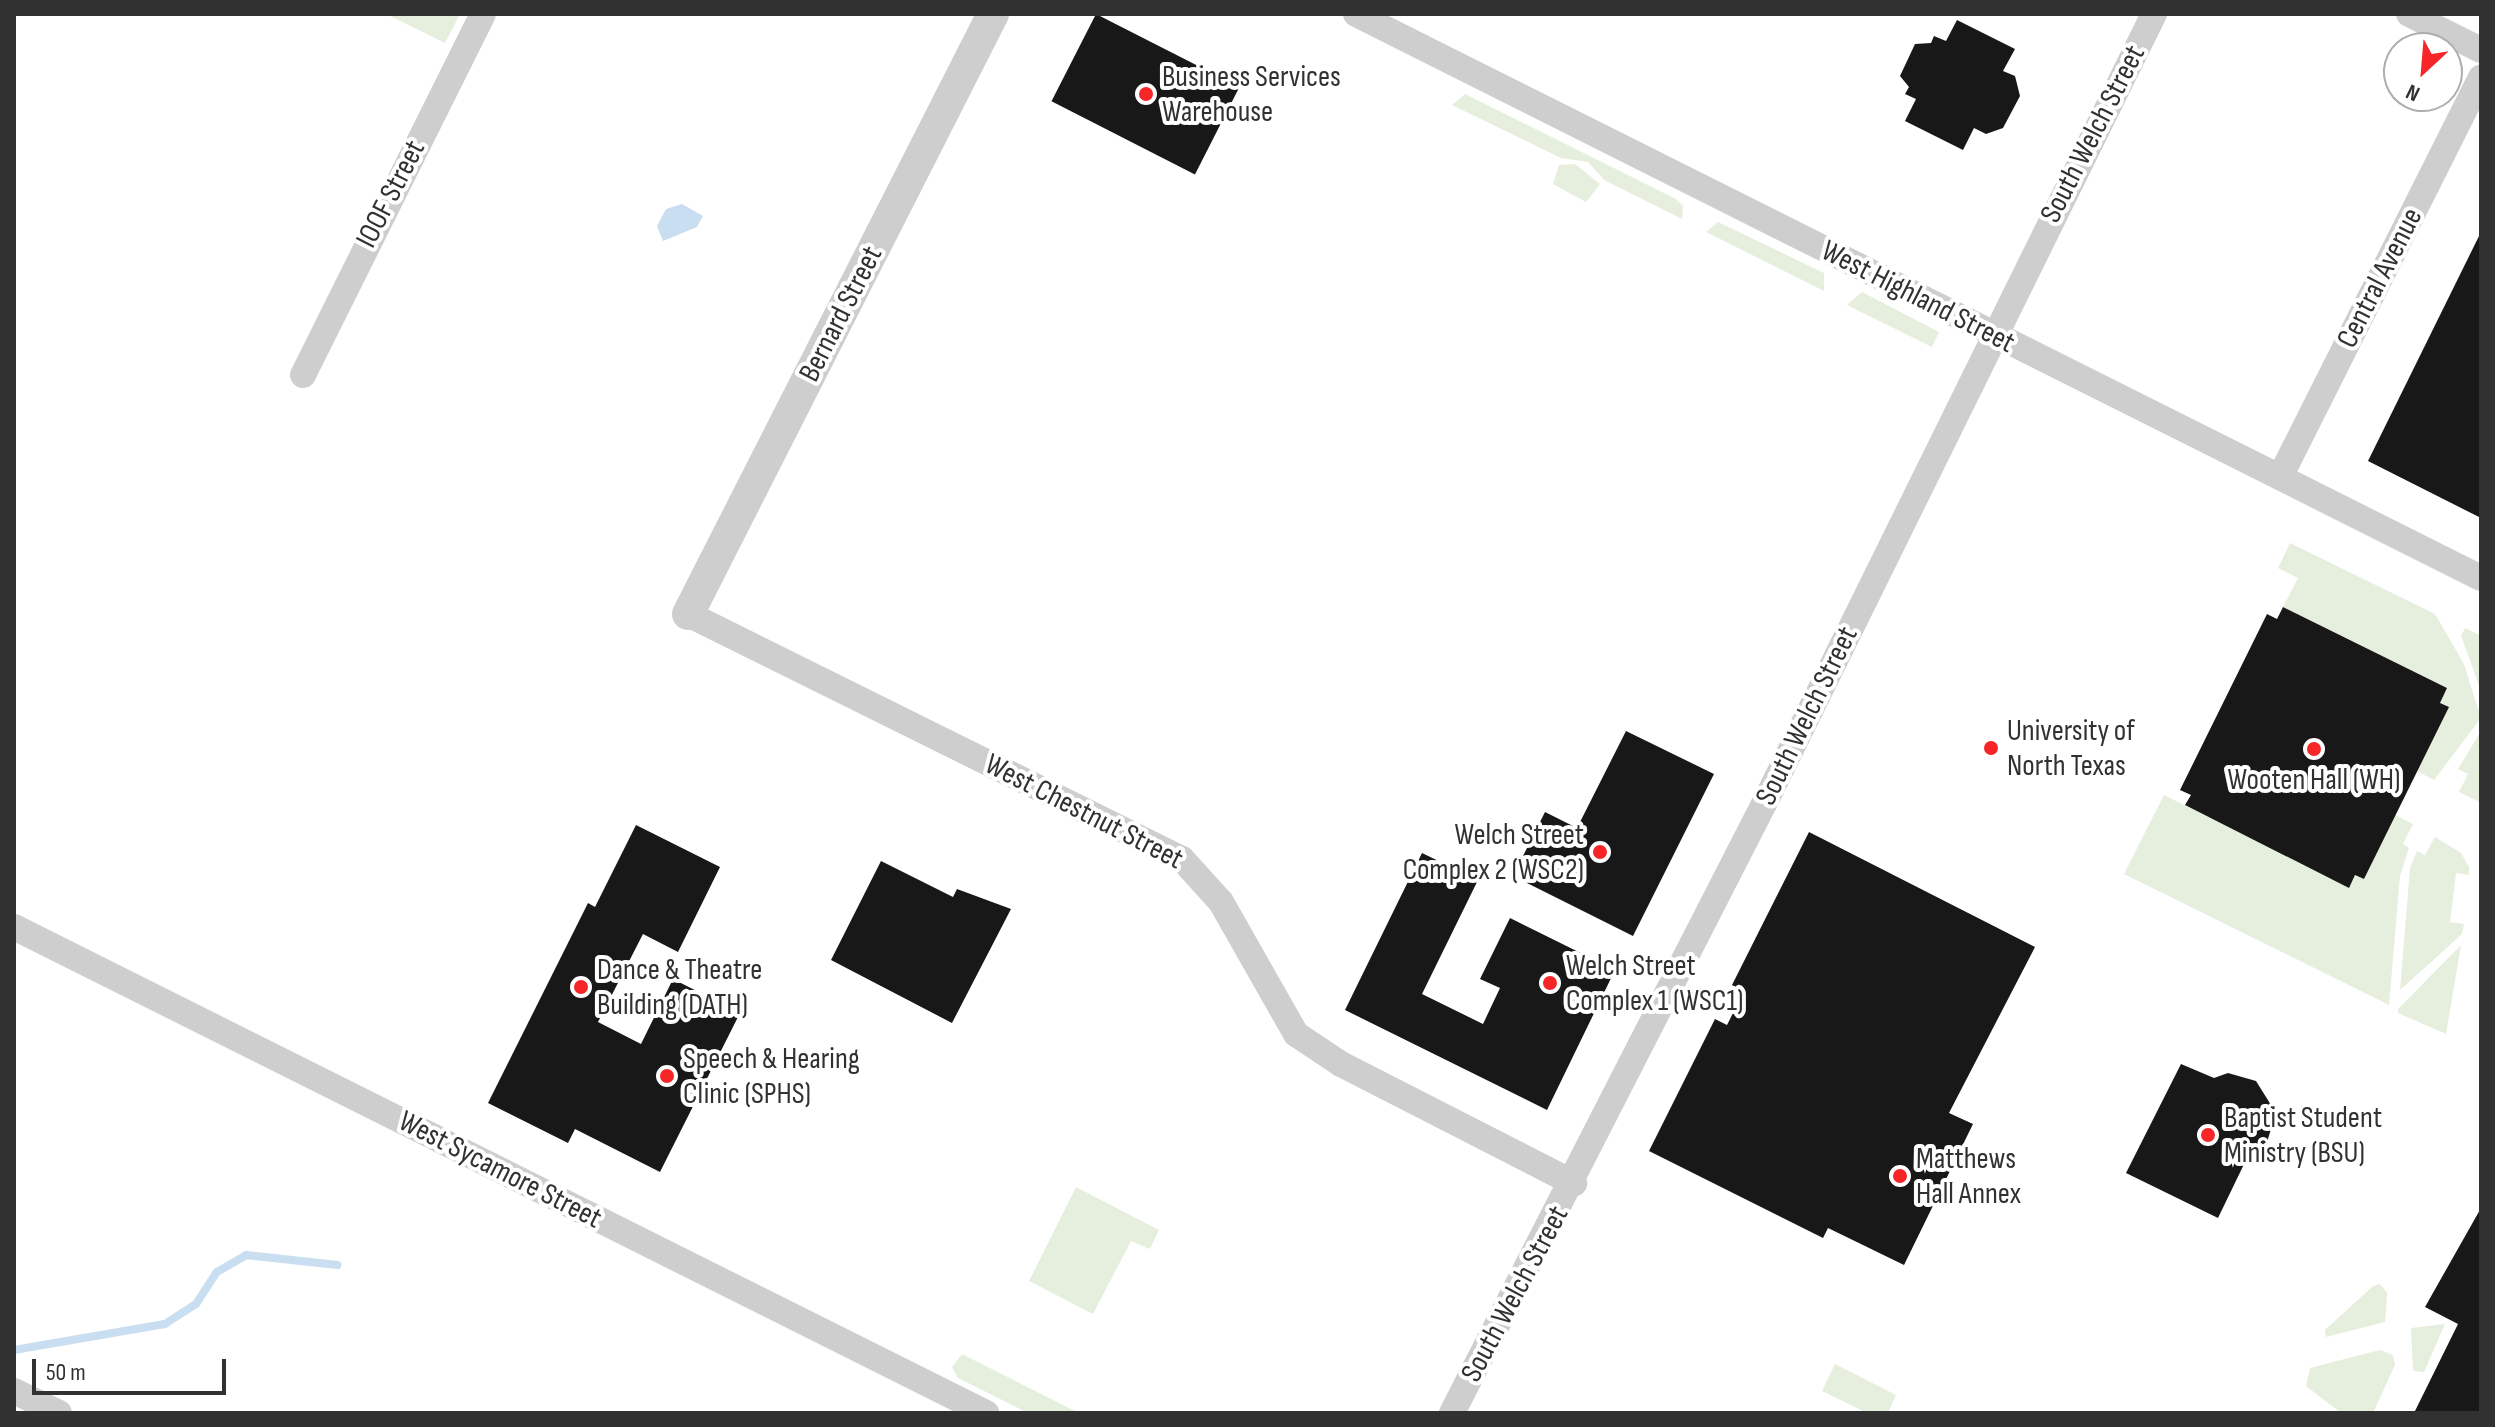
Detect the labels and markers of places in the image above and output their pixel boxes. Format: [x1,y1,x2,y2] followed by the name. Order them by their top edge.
[1162,59,1341,130] place label: Business Services Warehouse
[1137,85,1155,103] marker: Business Services Warehouse
[2007,713,2135,784] place label: University of North Texas
[1982,739,2000,757] marker: University of North Texas
[2305,740,2323,758] marker: Wooten Hall (WH)
[2228,762,2400,798] place label: Wooten Hall (WH)
[1403,817,1584,888] place label: Welch Street Complex 2 (WSC2)
[1591,843,1609,861] marker: Welch Street Complex 2 (WSC2)
[1566,948,1743,1018] place label: Welch Street Complex 1 (WSC1)
[597,952,762,1022] place label: Dance & Theatre Building (DATH)
[1541,974,1559,992] marker: Welch Street Complex 1 (WSC1)
[572,978,590,996] marker: Dance & Theatre Building (DATH)
[683,1041,860,1112] place label: Speech & Hearing Clinic (SPHS)
[658,1067,676,1085] marker: Speech & Hearing Clinic (SPHS)
[2224,1100,2382,1170] place label: Baptist Student Ministry (BSU)
[2199,1126,2217,1144] marker: Baptist Student Ministry (BSU)
[1916,1141,2021,1212] place label: Matthews Hall Annex
[1891,1167,1909,1185] marker: Matthews Hall Annex

